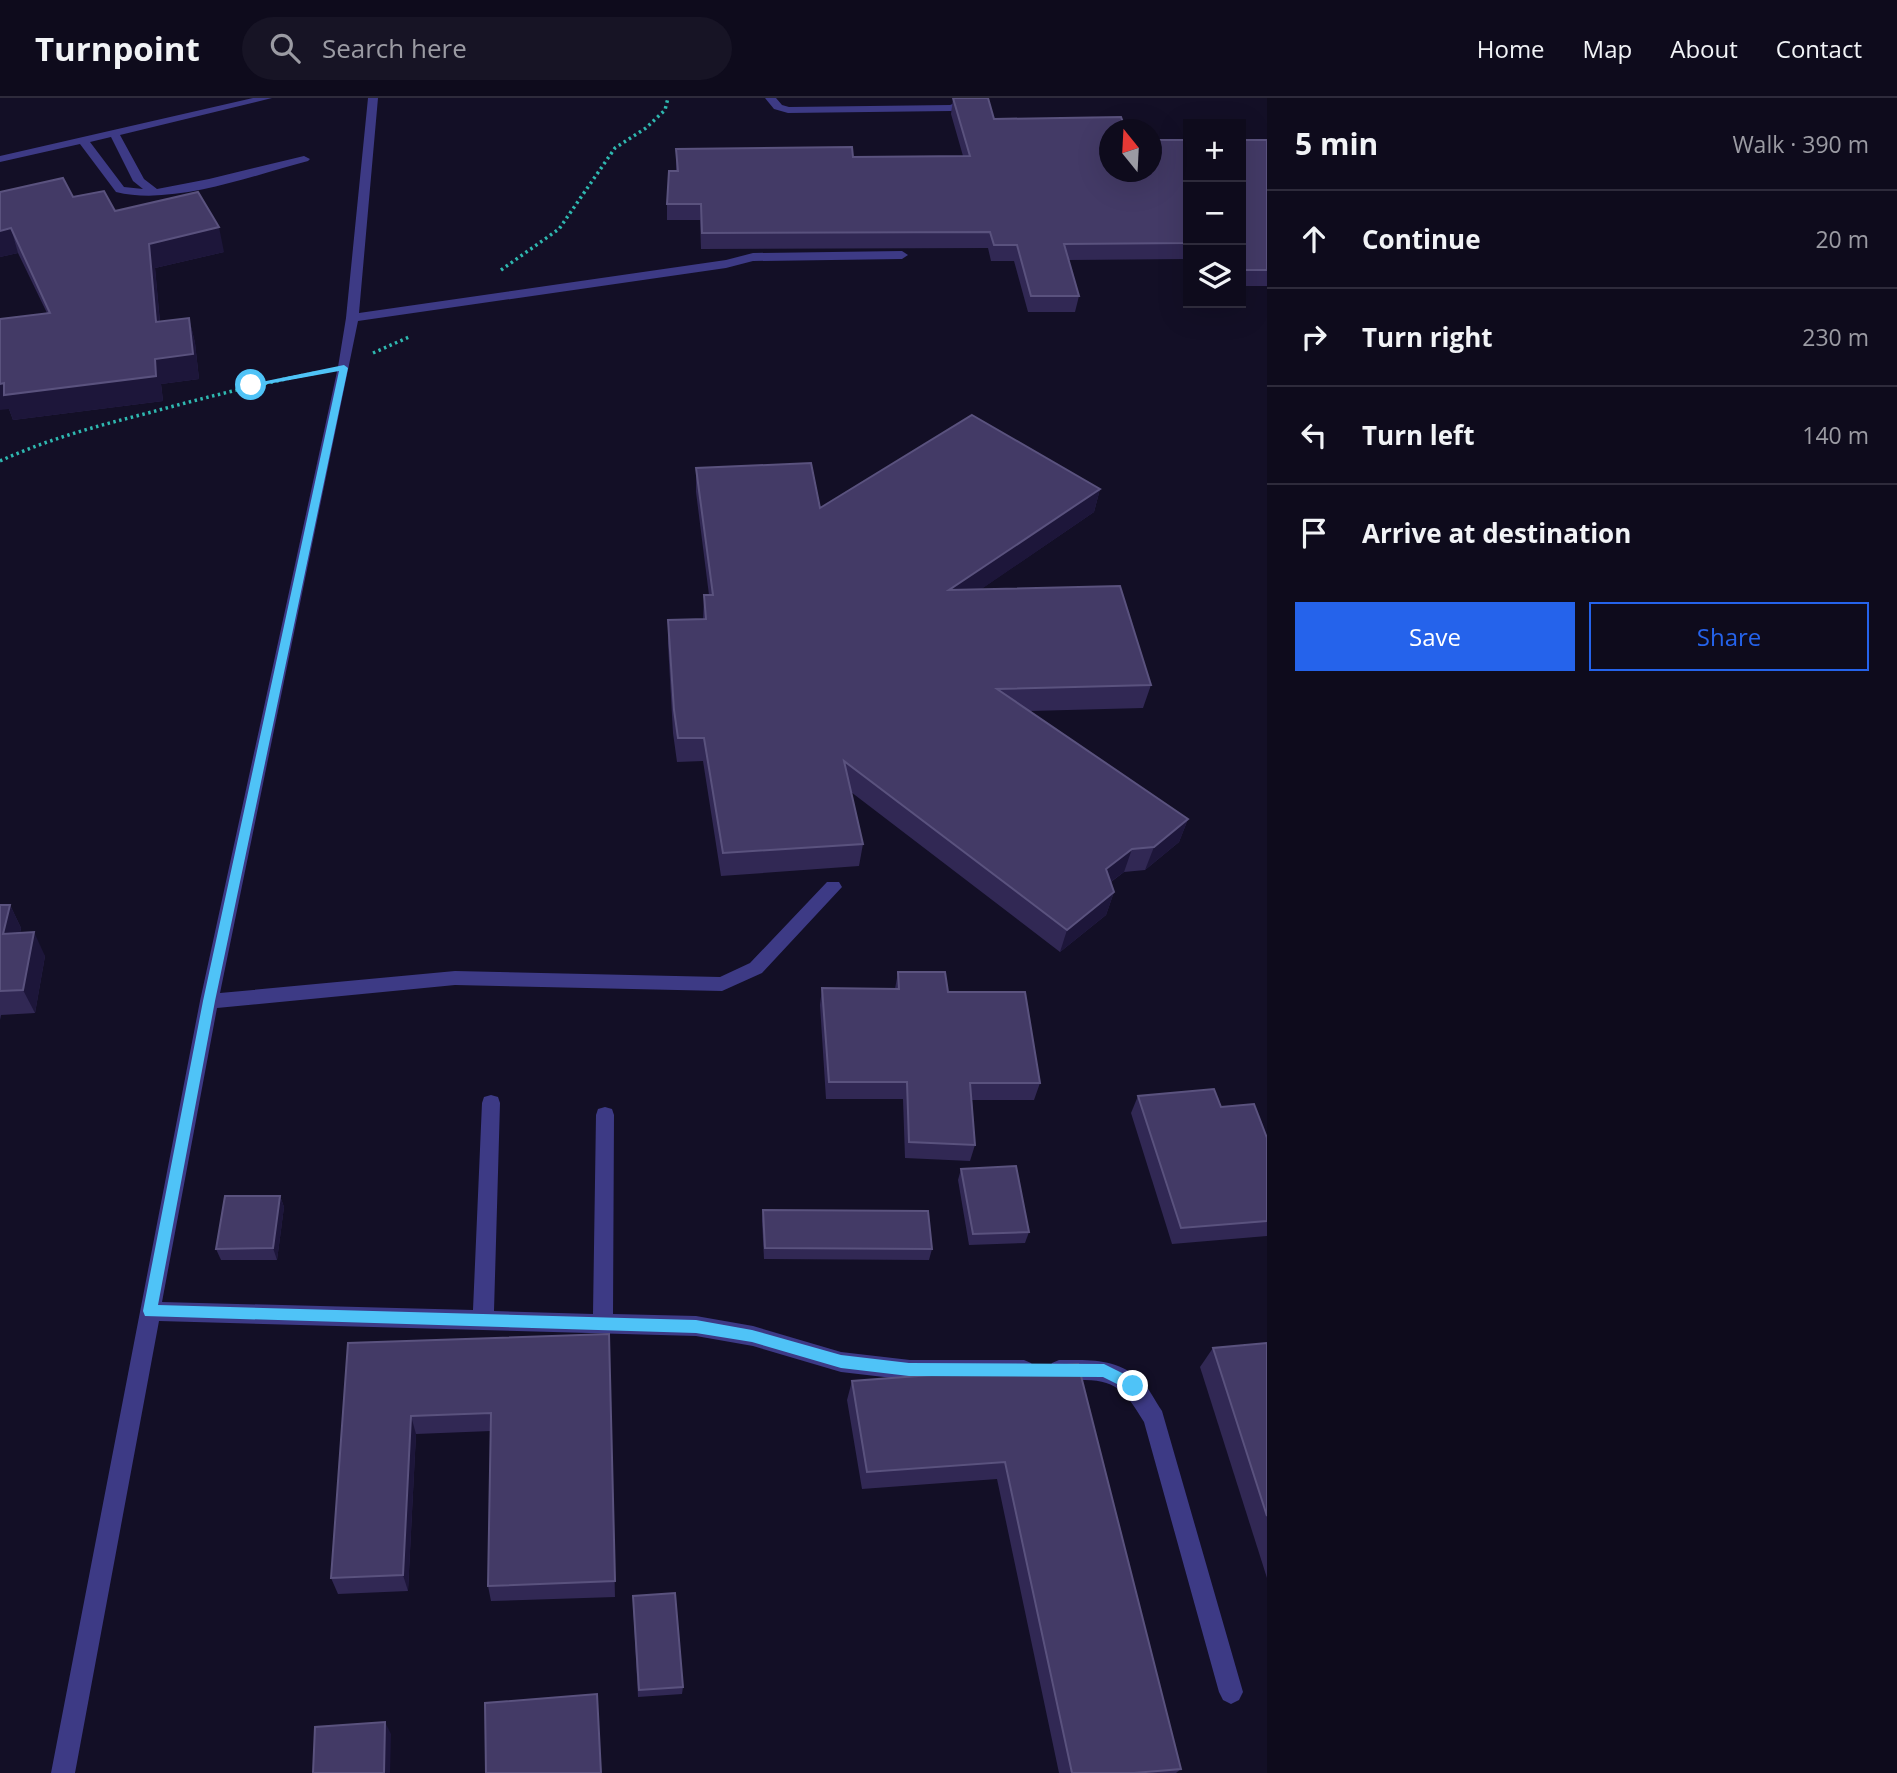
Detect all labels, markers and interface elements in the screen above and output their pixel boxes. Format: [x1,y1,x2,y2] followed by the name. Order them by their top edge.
[242,17,732,80] search box
[35,26,200,71] text: Turnpoint
[266,29,304,67] icon: search
[322,30,467,66] text: Search here
[1477,32,1545,65] text: Home
[1583,32,1632,65] text: Map
[1670,32,1738,65] text: About
[1776,32,1862,65] text: Contact
[1099,119,1162,182] north arrow
[1183,119,1246,308] map controls
[1183,119,1246,182] button: +
[1295,123,1378,164] text: 5 min
[1732,128,1869,160] text: Walk · 390 m
[1183,182,1246,245] button: −
[1295,220,1333,258] icon: ahead
[1362,221,1481,257] text: Continue
[1815,223,1869,255] text: 20 m
[1183,245,1246,308] button: layers
[1295,318,1333,356] icon: right
[1362,319,1493,355] text: Turn right
[1802,321,1869,353] text: 230 m
[235,369,266,400] route start
[1295,416,1333,454] icon: left
[1362,417,1474,453] text: Turn left
[1802,419,1869,451] text: 140 m
[1295,514,1333,552] icon: arrive
[1362,515,1631,551] text: Arrive at destination
[1295,602,1575,671] button: Save
[1589,602,1869,671] button: Share
[1117,1370,1148,1401] route end

